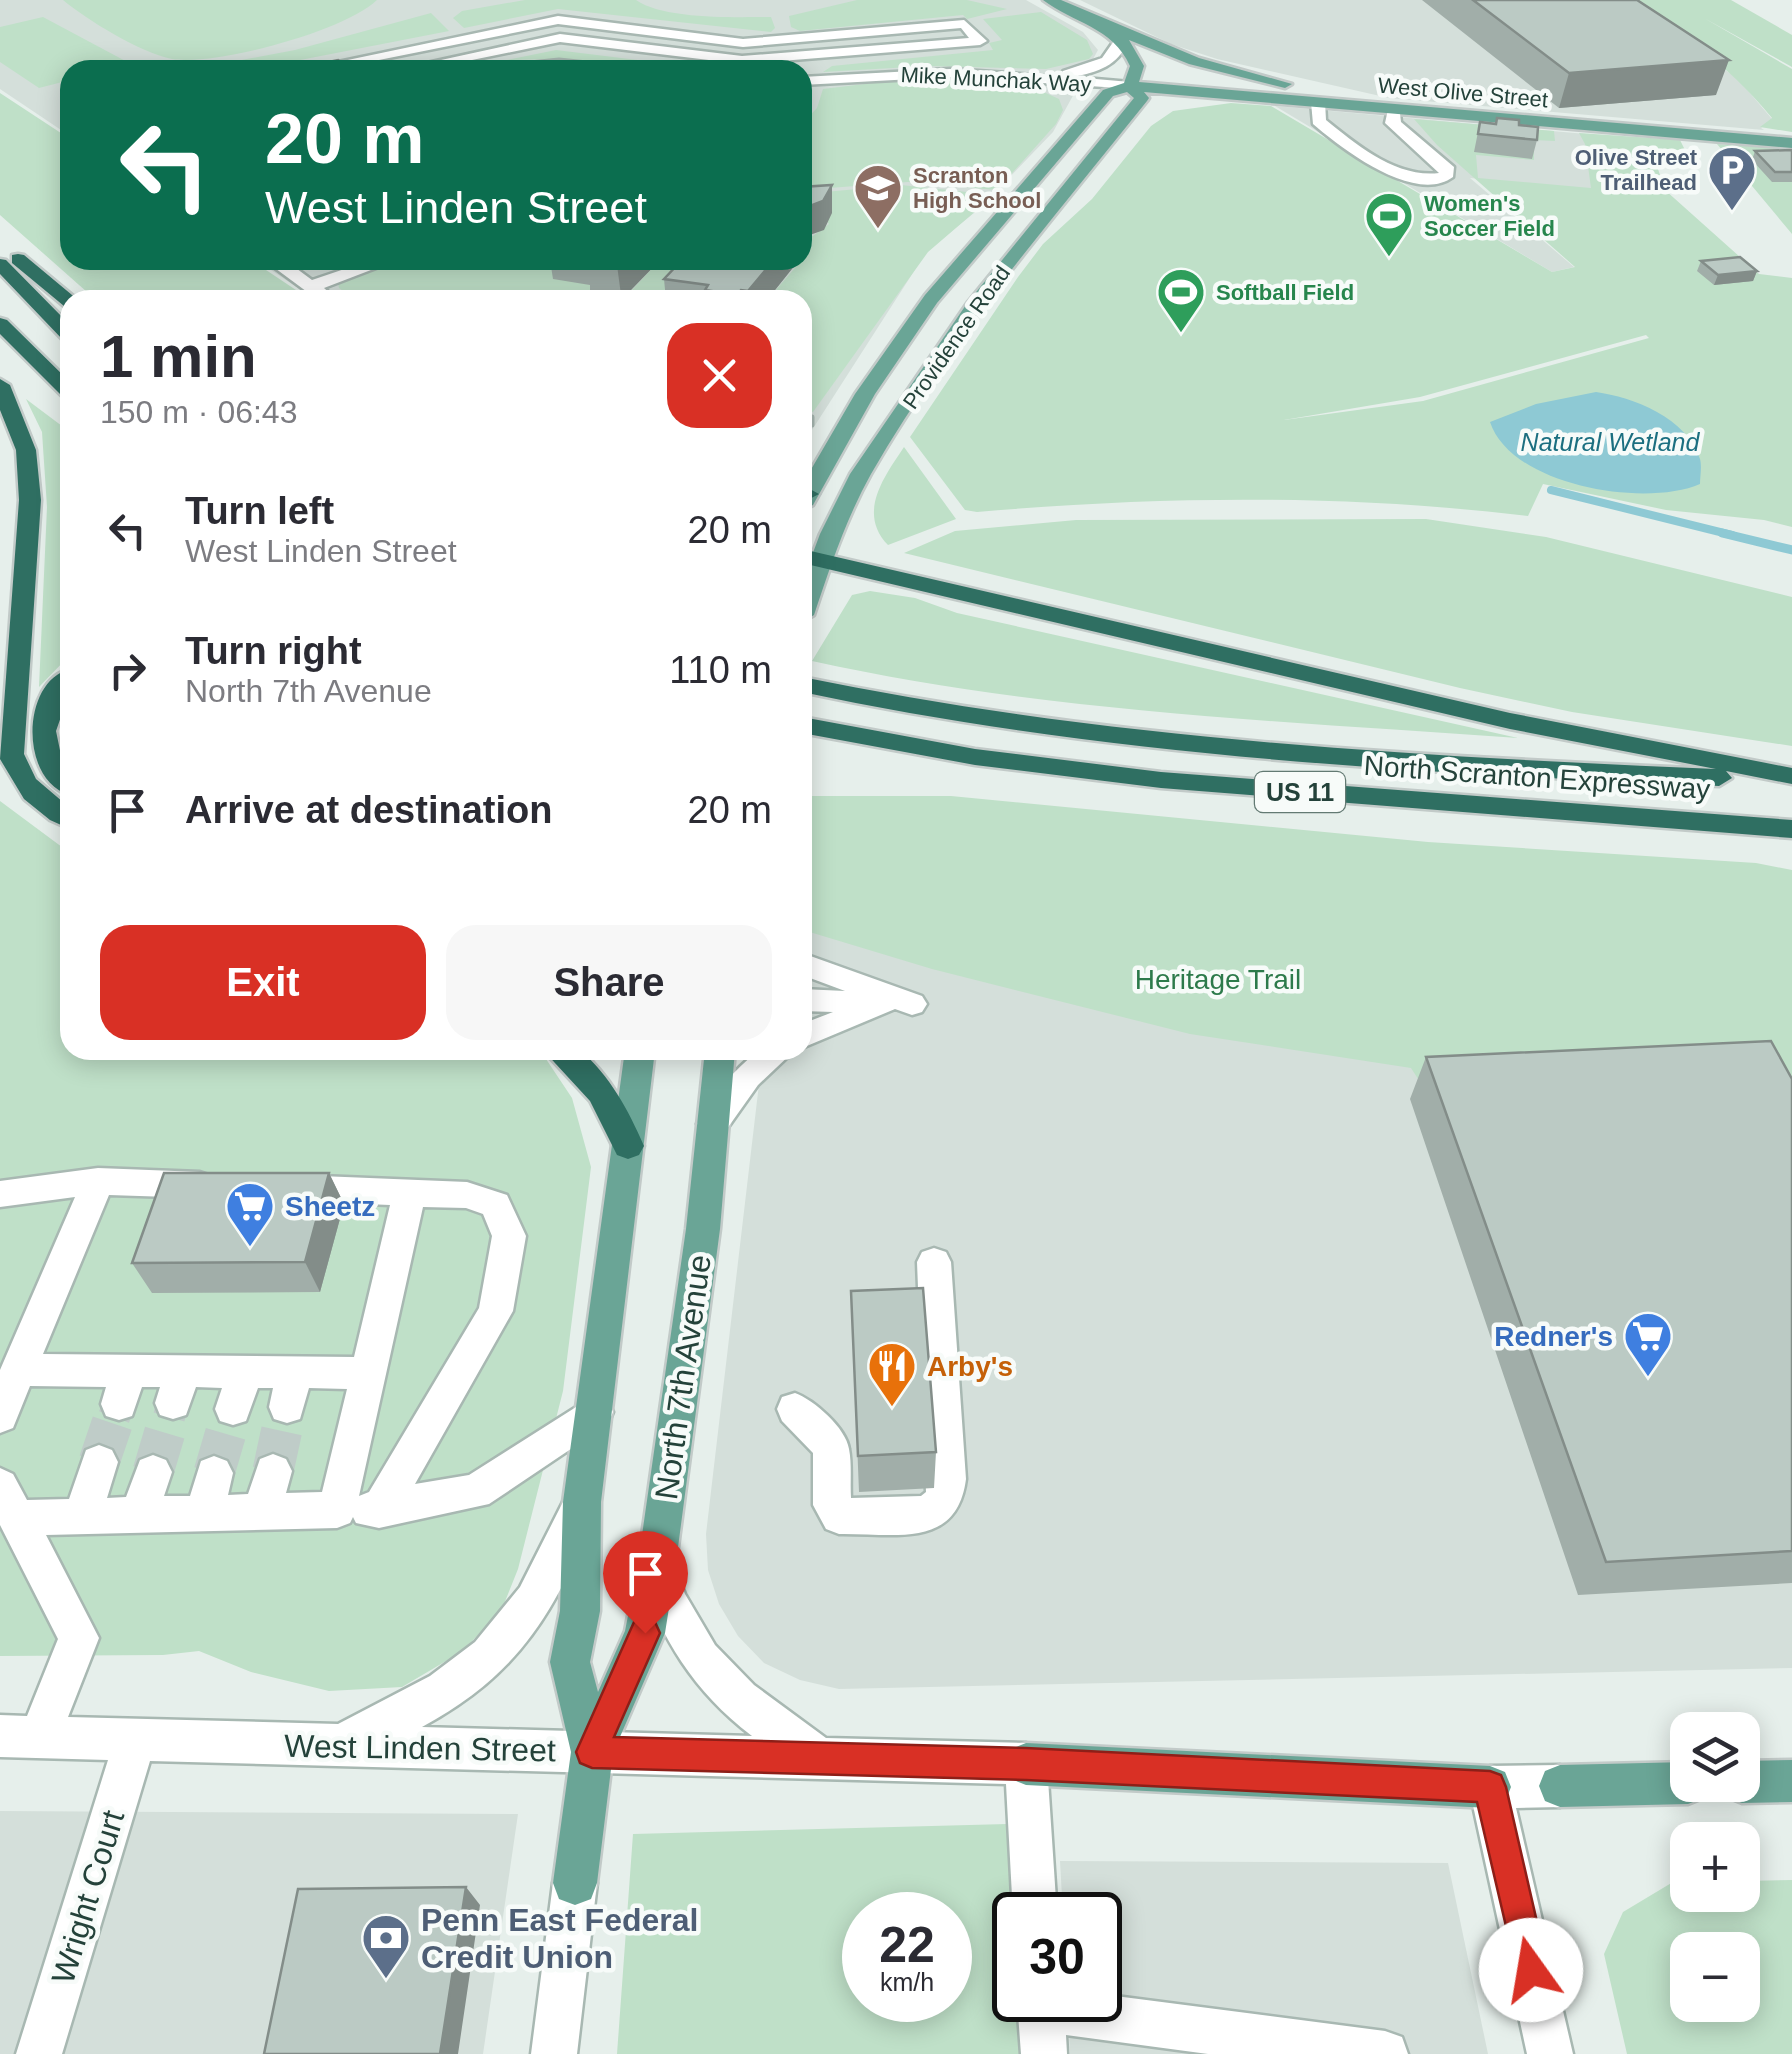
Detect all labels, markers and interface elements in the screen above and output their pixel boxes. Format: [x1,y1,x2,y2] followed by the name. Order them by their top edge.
[900,62,1092,97] street label: Mike Munchak Way
[1377,73,1549,112] street label: West Olive Street
[100,100,230,230] icon: left
[265,100,425,178] text: 20 m
[1706,144,1758,212] parking icon: Olive Street Trailhead
[1575,145,1698,195] place label: Olive Street Trailhead
[852,162,904,230] school or university icon: Scranton High School
[913,163,1041,213] place label: Scranton High School
[265,182,647,233] text: West Linden Street
[1363,190,1415,258] sports icon: Women's Soccer Field
[1424,191,1555,241] place label: Women's Soccer Field
[898,261,1015,414] street label: Providence Road
[1155,266,1207,334] sports icon: Softball Field
[1216,280,1354,305] place label: Softball Field
[100,323,257,390] text: 1 min
[667,323,772,428] button: close
[100,394,297,430] text: 150 m · 06:43
[1521,428,1700,456] water label: Natural Wetland
[185,490,334,532] text: Turn left
[100,503,155,558] icon: left
[688,509,772,551] text: 20 m
[185,533,457,569] text: West Linden Street
[185,630,362,672] text: Turn right
[100,643,155,698] icon: right
[669,649,772,691] text: 110 m
[185,673,432,709] text: North 7th Avenue
[1363,750,1711,805] street label: North Scranton Expressway
[1255,772,1345,812] road number: US 11
[100,783,155,838] icon: arrive
[185,789,552,831] text: Arrive at destination
[688,789,772,831] text: 20 m
[100,925,426,1040] button: Exit
[446,925,772,1040] button: Share
[1135,964,1301,995] park label: Heritage Trail
[224,1180,276,1248] supermarket icon: Sheetz
[285,1191,375,1222] place label: Sheetz
[648,1252,718,1502] street label: North 7th Avenue
[1622,1310,1674,1378] supermarket icon: Redner's
[1494,1321,1613,1352] place label: Redner's
[866,1340,918,1408] restaurant icon: Arby's
[927,1351,1013,1382] place label: Arby's
[603,1531,688,1634] pin
[618,1546,673,1601] icon: arrive
[1670,1712,1760,2022] map controls
[1670,1712,1760,1802] button: layers
[284,1728,556,1768] street label: West Linden Street
[45,1806,131,1988] street label: Wright Court
[1670,1822,1760,1912] button: +
[992,1892,1122,2022] speed limit sign: 30
[421,1902,698,1975] place label: Penn East Federal Credit Union
[360,1912,412,1980] bank icon: Penn East Federal Credit Union
[879,1917,935,1973] text: 22
[1479,1918,1583,2022] position arrow
[1670,1932,1760,2022] button: −
[880,1968,934,1996] text: km/h

